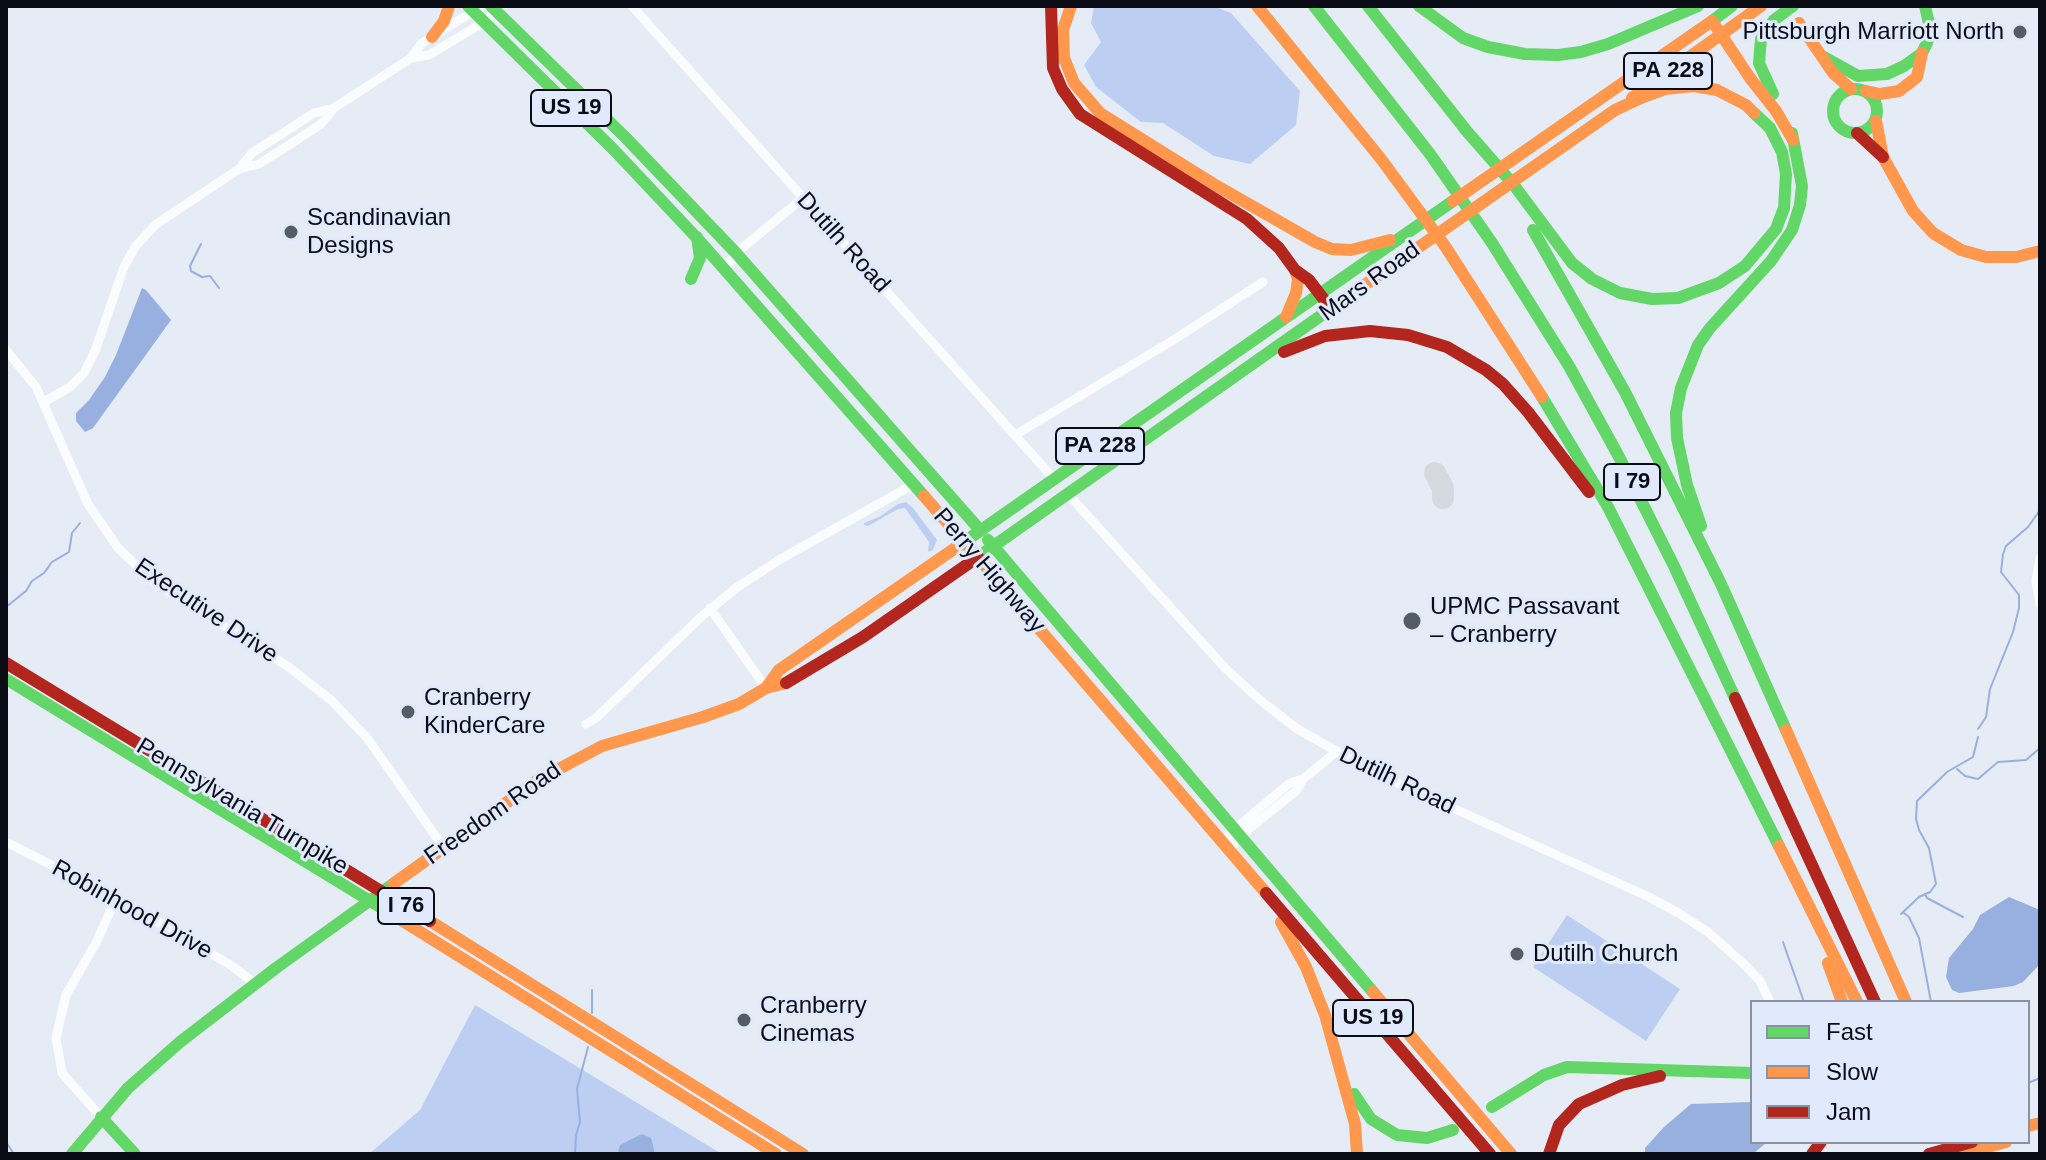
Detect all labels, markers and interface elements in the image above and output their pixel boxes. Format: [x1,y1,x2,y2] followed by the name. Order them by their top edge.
[1743,18,2004,46] place label: Pittsburgh Marriott North
[2011,23,2029,41] marker: Pittsburgh Marriott North
[1624,53,1712,89] road number: PA 228
[531,90,611,126] road number: US 19
[790,187,896,299] street label: Dutilh Road
[307,204,451,260] place label: Scandinavian Designs
[282,223,300,241] marker: Scandinavian Designs
[1314,236,1426,328] street label: Mars Road
[1056,428,1144,464] road number: PA 228
[1604,464,1660,500] road number: I 79
[927,503,1051,639] street label: Perry Highway
[129,552,283,670] street label: Executive Drive
[1430,593,1619,649] place label: UPMC Passavant – Cranberry
[1401,610,1423,632] marker: UPMC Passavant – Cranberry
[424,684,545,740] place label: Cranberry KinderCare
[399,703,417,721] marker: Cranberry KinderCare
[131,732,353,882] street label: Pennsylvania Turnpike
[1334,741,1460,821] street label: Dutilh Road
[419,756,567,872] street label: Freedom Road
[47,854,217,966] street label: Robinhood Drive
[378,888,434,924] road number: I 76
[1533,940,1678,968] place label: Dutilh Church
[1508,945,1526,963] marker: Dutilh Church
[760,992,867,1048] place label: Cranberry Cinemas
[1333,1000,1413,1036] road number: US 19
[1750,1000,2030,1144] legend
[735,1011,753,1029] marker: Cranberry Cinemas
[1826,1018,1873,1045] text: Fast
[1826,1058,1878,1085] text: Slow
[1826,1098,1871,1125] text: Jam

